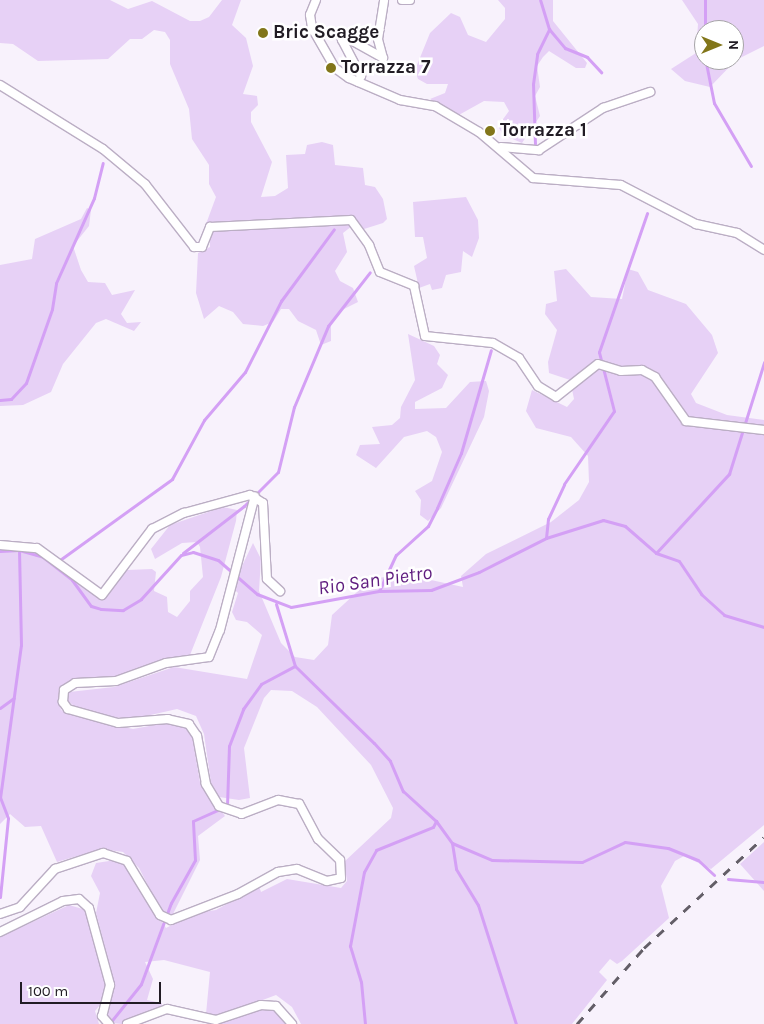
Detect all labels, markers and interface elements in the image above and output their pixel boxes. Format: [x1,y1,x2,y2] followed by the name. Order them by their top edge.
[694,20,744,70] north arrow
[273,22,379,44] place label: Bric Scagge
[257,27,269,39] marker: Bric Scagge
[725,40,742,50] text: N
[341,57,430,79] place label: Torrazza 7
[325,62,337,74] marker: Torrazza 7
[500,120,587,142] place label: Torrazza 1
[484,125,496,137] marker: Torrazza 1
[317,560,433,600] water label: Rio San Pietro
[22,972,164,1004] scale bar
[28,982,68,1000] text: 100 m

